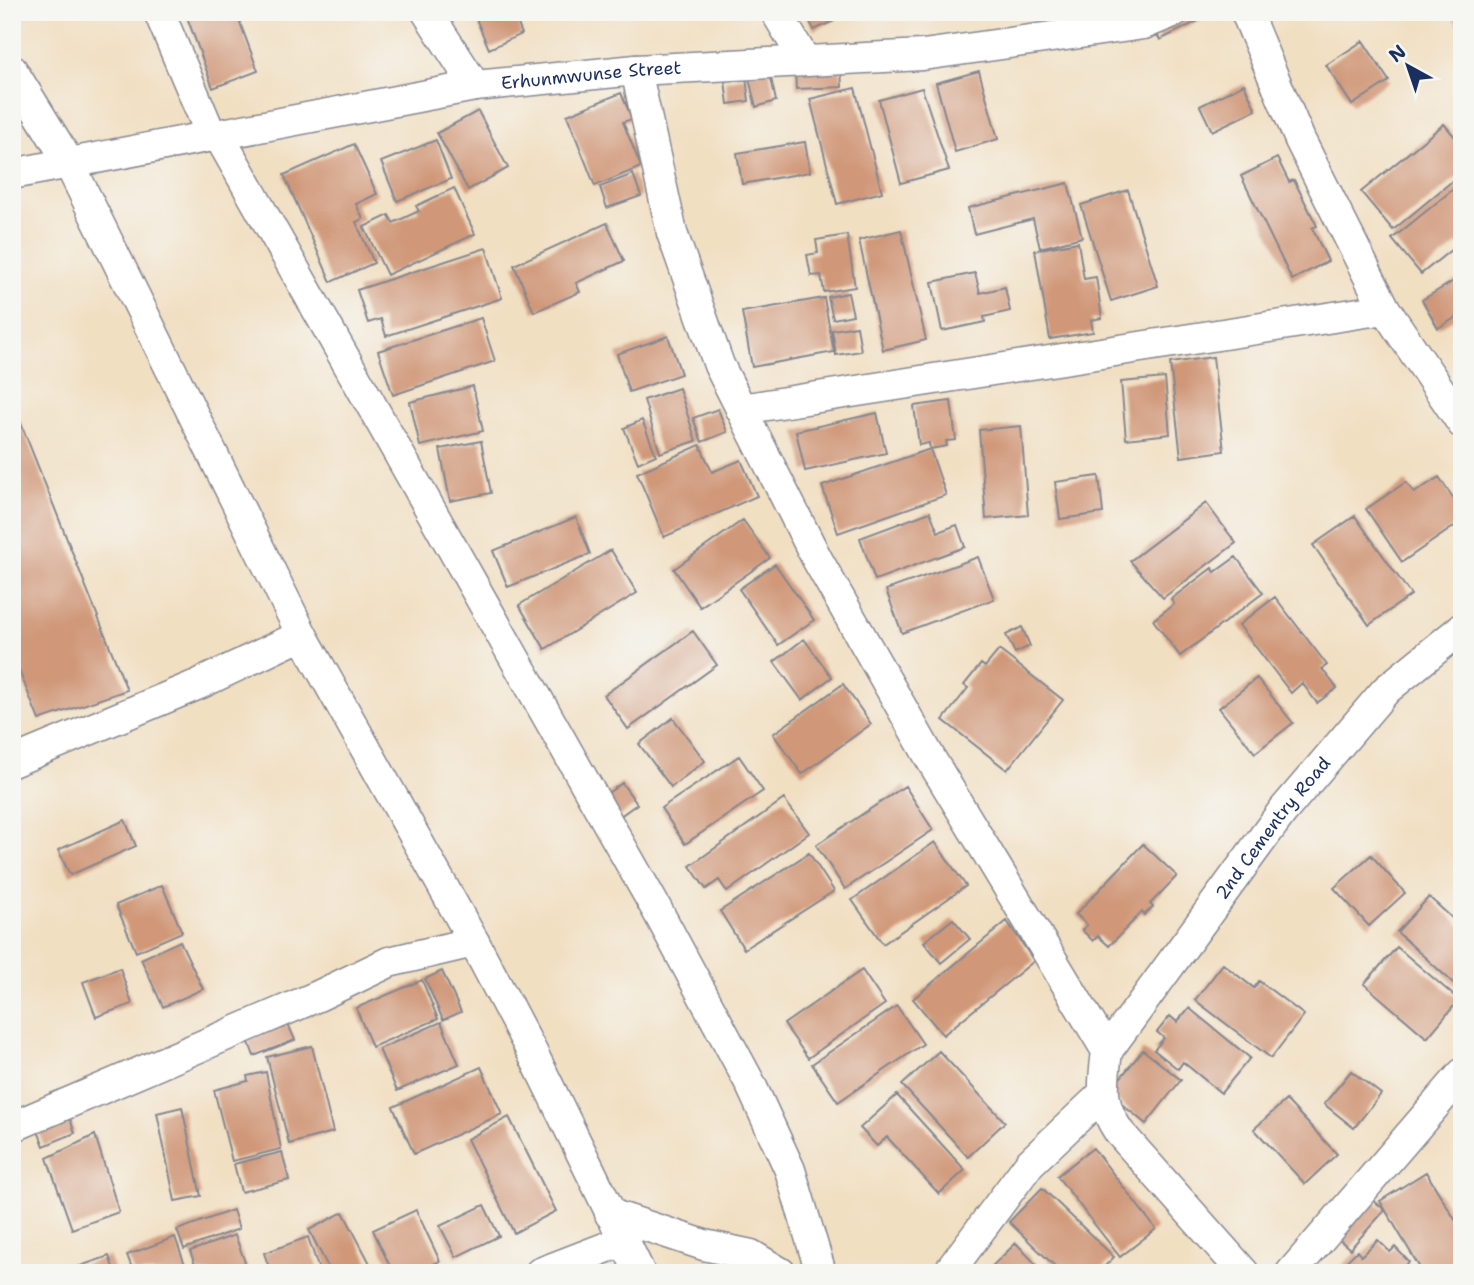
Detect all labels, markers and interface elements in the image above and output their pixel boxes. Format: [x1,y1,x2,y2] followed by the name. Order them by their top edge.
[1372,32,1442,102] north arrow
[1384,39,1411,68] text: N
[500,56,682,95] street label: Erhunmwunse Street
[1210,752,1336,904] street label: 2nd Cementry Road

